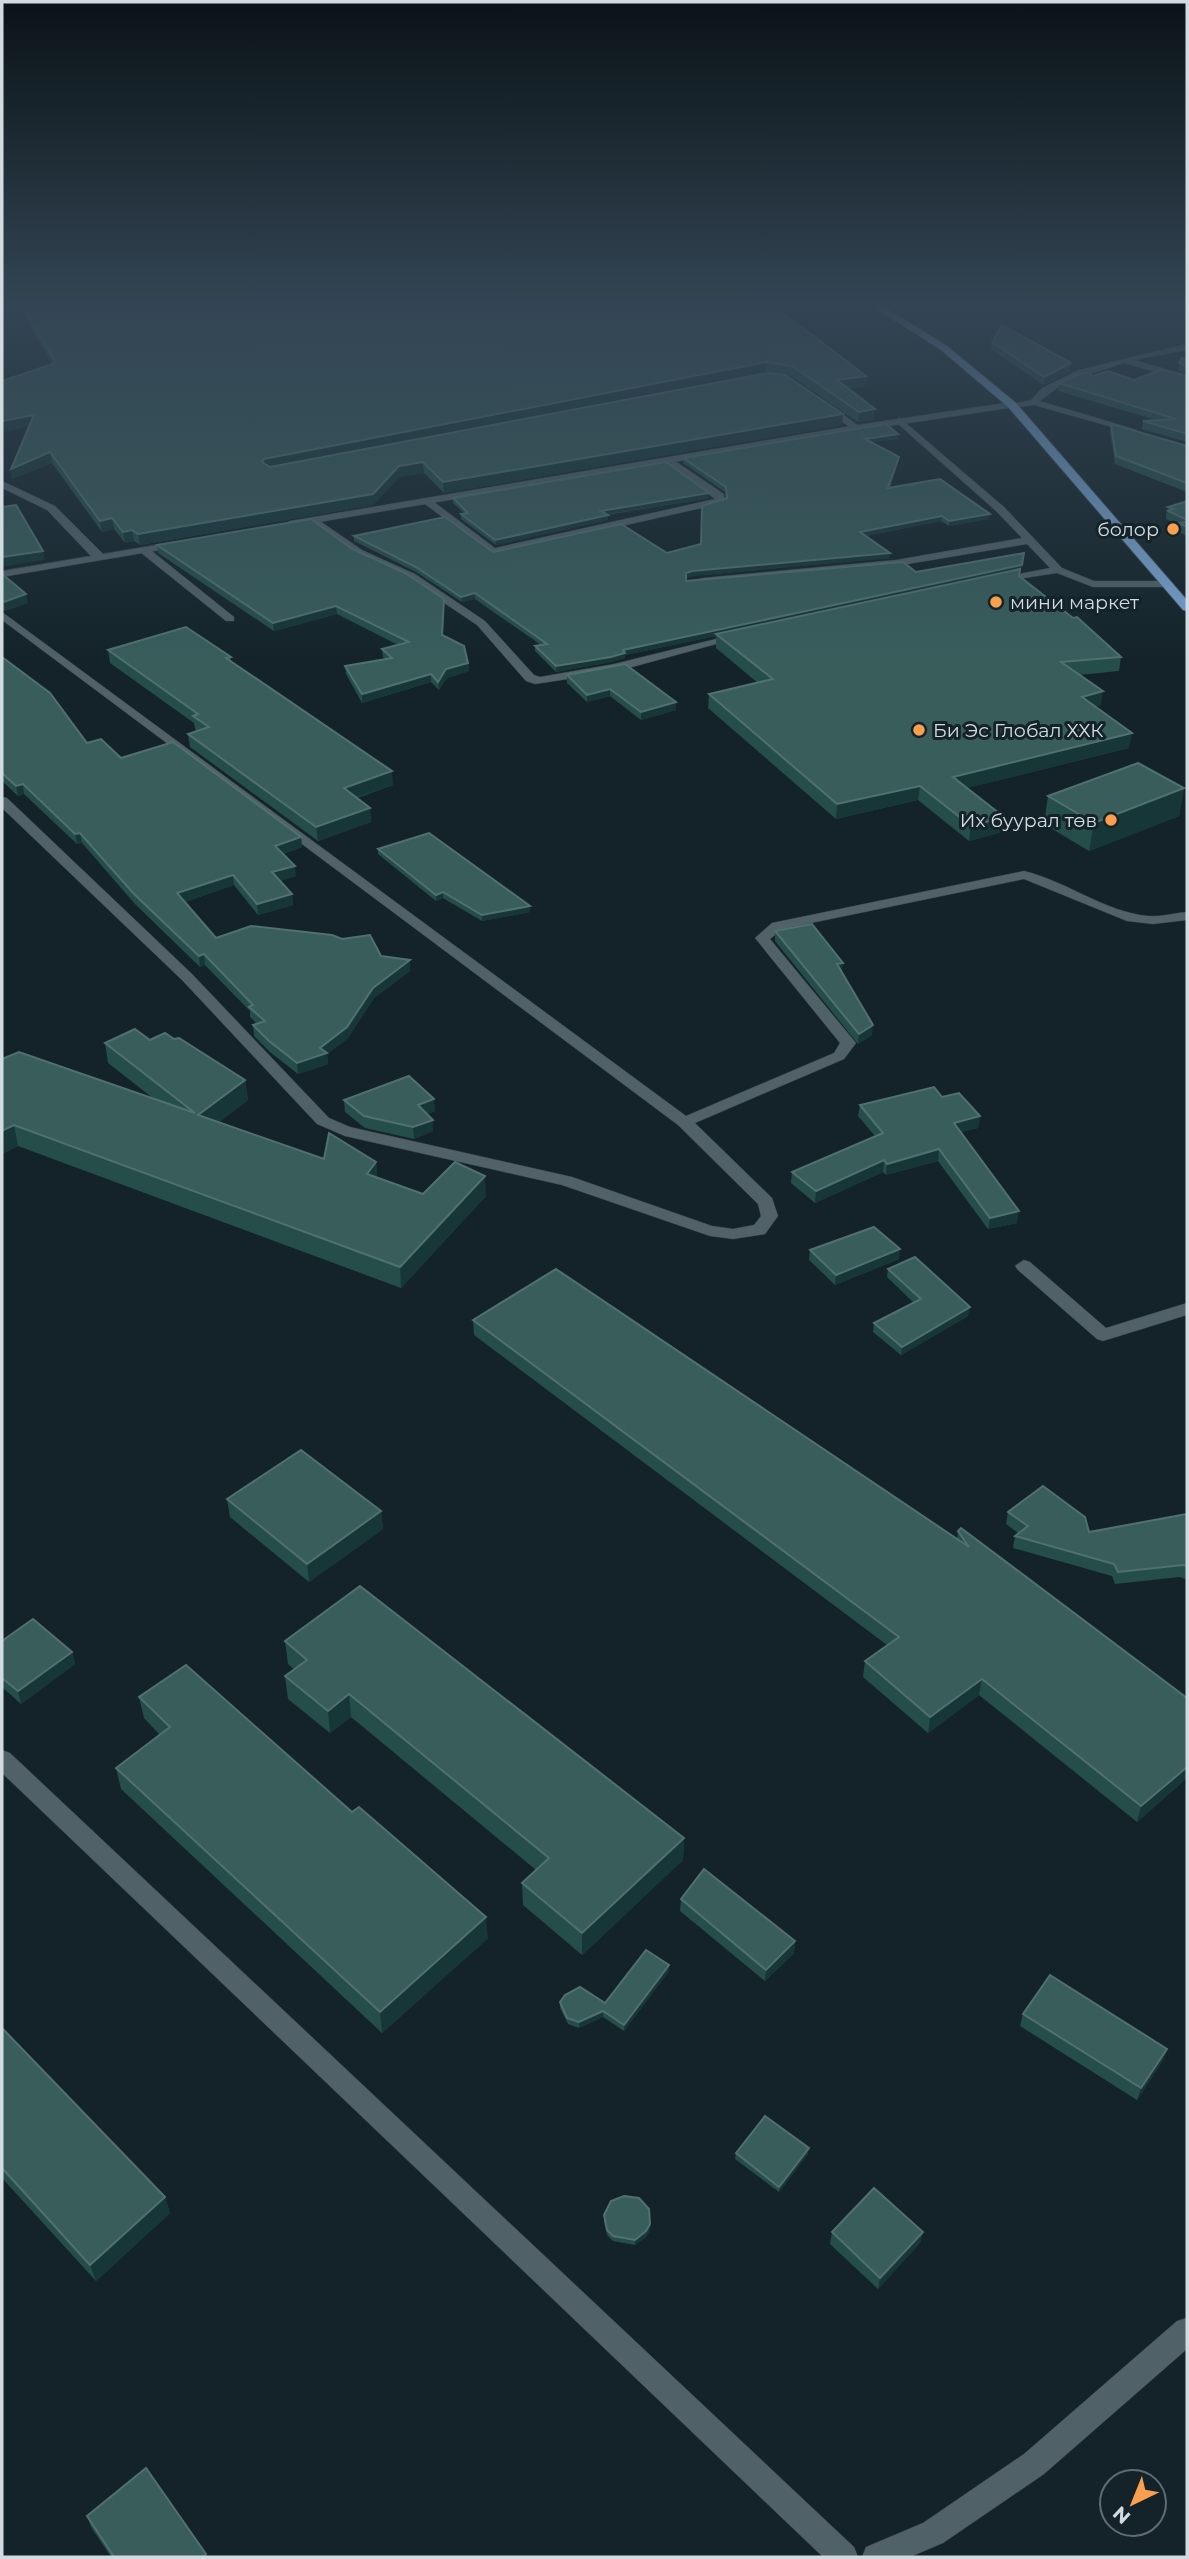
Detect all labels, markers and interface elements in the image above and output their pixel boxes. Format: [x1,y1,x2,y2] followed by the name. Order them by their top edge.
[1097,518,1159,541] place label: болор
[1165,521,1181,537] marker: болор
[1010,591,1139,614] place label: мини маркет
[988,594,1004,610] marker: мини маркет
[933,719,1104,742] place label: Би Эс Глобал ХХК
[911,722,927,738] marker: Би Эс Глобал ХХК
[960,809,1097,832] place label: Их буурал төв
[1103,812,1119,828] marker: Их буурал төв
[1098,2468,1168,2538] north arrow
[1108,2501,1135,2529] text: N

